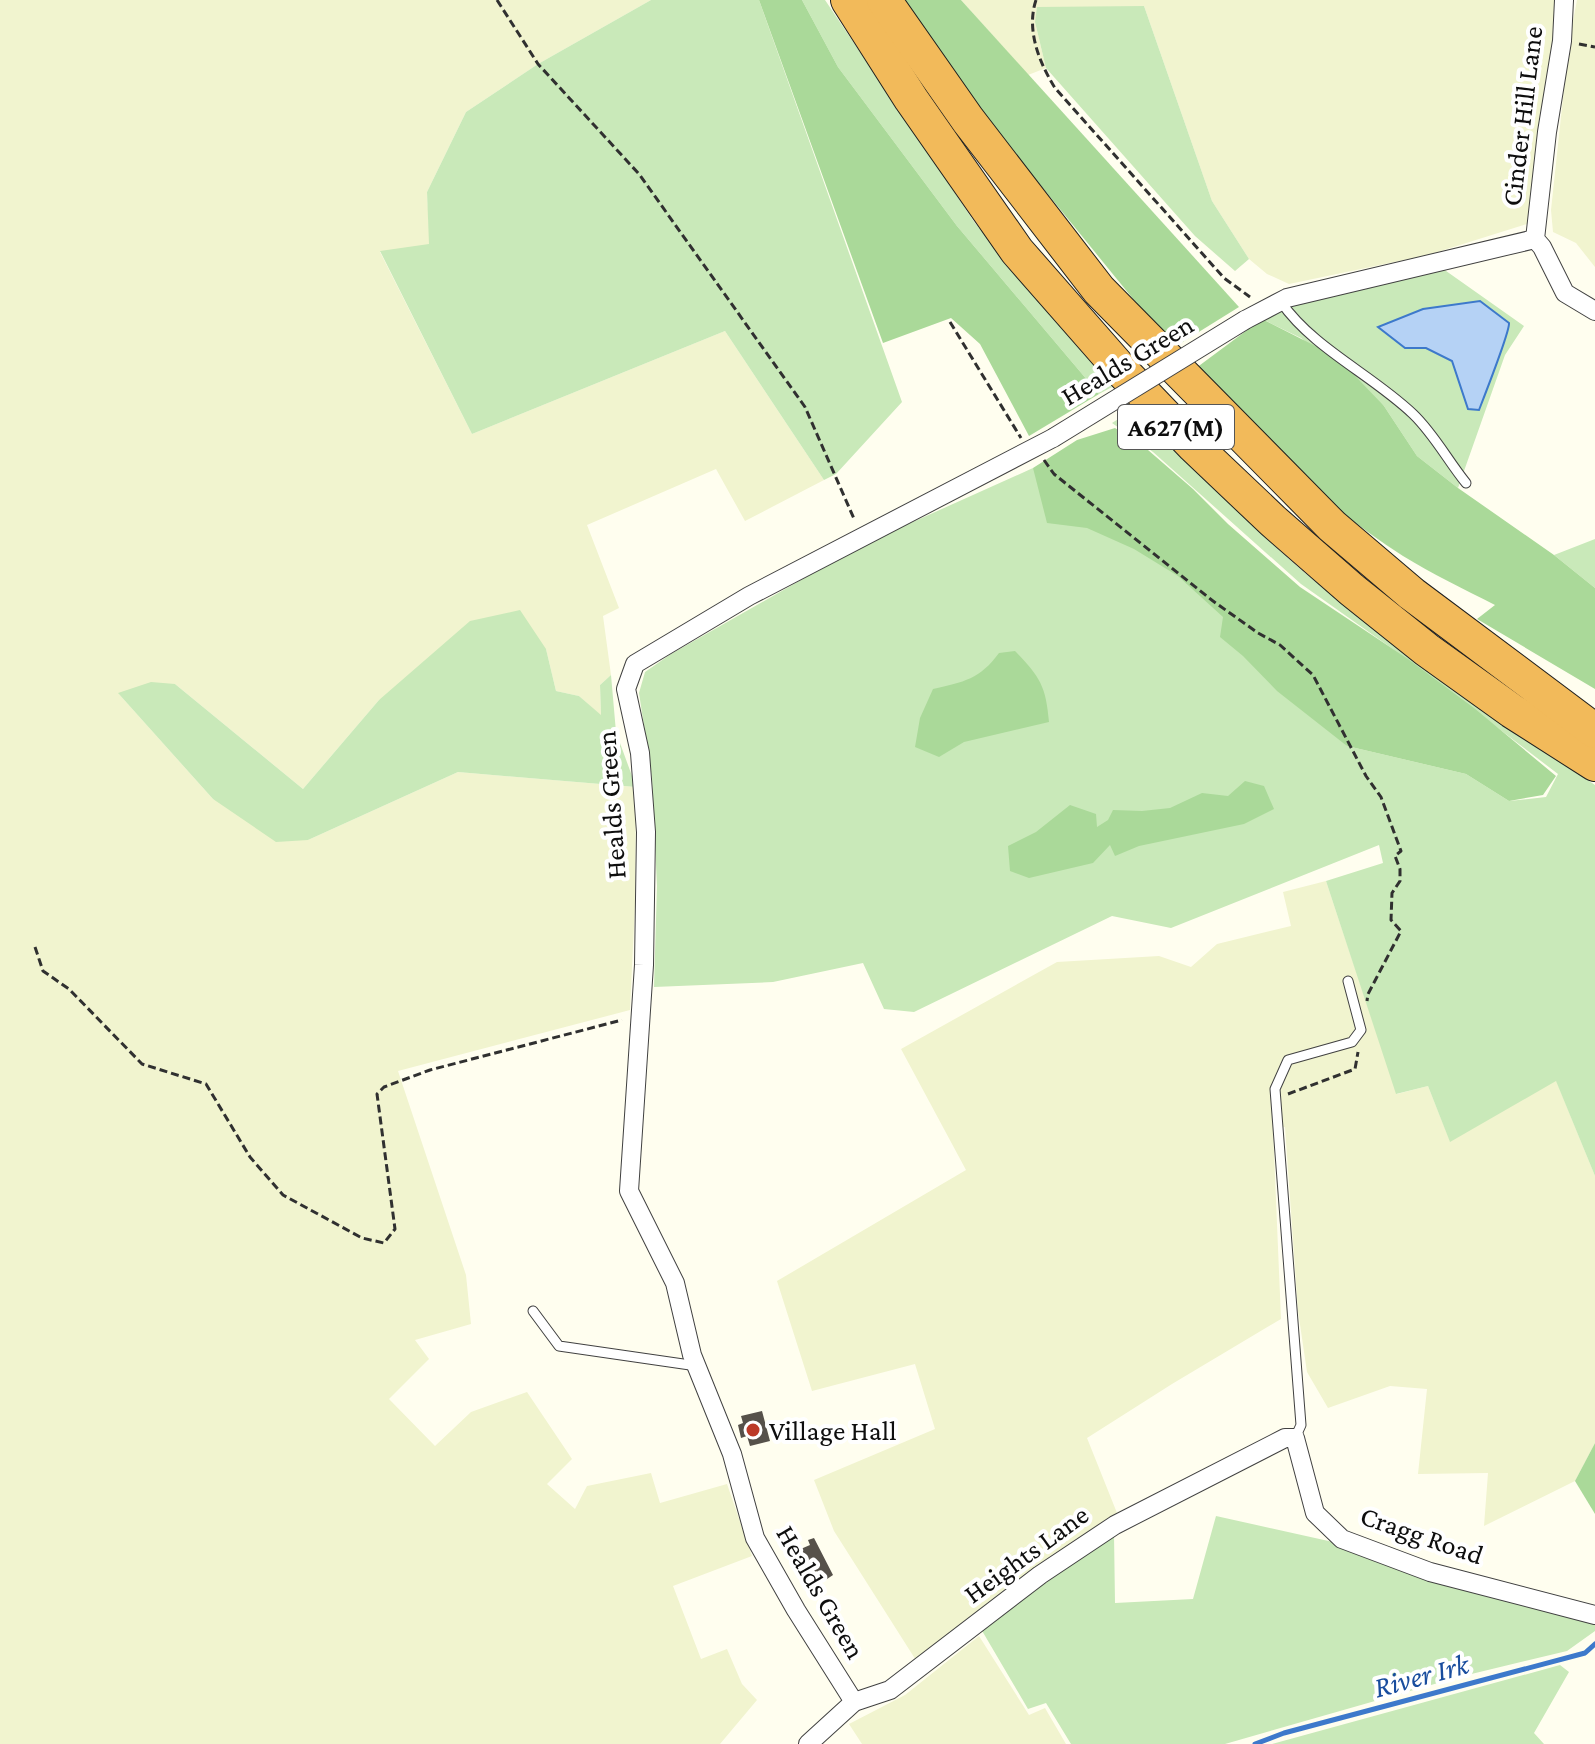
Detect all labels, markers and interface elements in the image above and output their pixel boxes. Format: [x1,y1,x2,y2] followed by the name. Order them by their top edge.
[1496,24,1548,208] street label: Cinder Hill Lane
[1055,308,1199,412] street label: Healds Green
[1118,405,1234,449] road number: A627(M)
[590,730,632,880] street label: Healds Green
[769,1415,897,1446] place label: Village Hall
[744,1421,762,1439] marker: Village Hall
[958,1499,1094,1609] street label: Heights Lane
[1356,1500,1488,1571] street label: Cragg Road
[770,1520,872,1664] street label: Healds Green
[1370,1646,1474,1703] water label: River Irk

